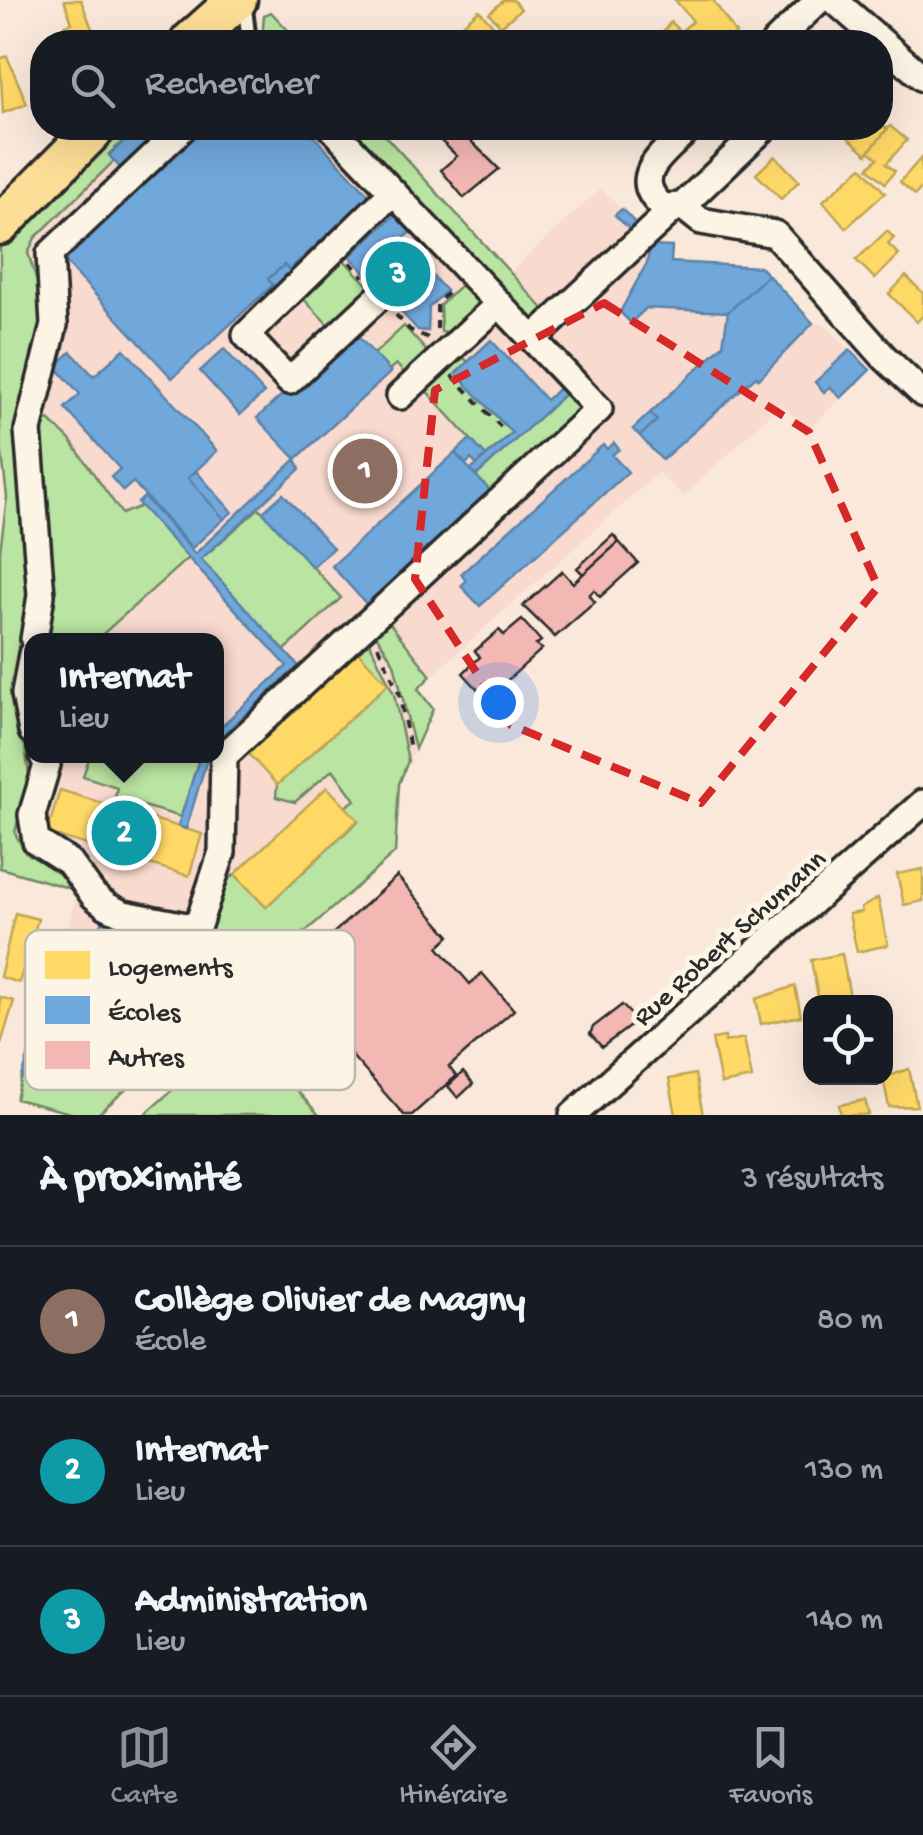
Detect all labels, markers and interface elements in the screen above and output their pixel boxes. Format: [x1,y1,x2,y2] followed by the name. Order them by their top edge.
[30,30,893,140] search box
[65,58,120,113] icon: search
[145,63,317,107] text: Rechercher
[366,236,430,312] pin: 3
[332,434,398,508] pin: 1
[24,633,224,763] popup
[59,657,189,701] text: Internat
[473,677,524,728] your location
[59,701,109,739] text: Lieu
[92,796,156,870] pin: 2
[628,844,835,1035] street label: Rue Robert Schumann
[25,930,355,1090] legend
[108,953,233,986] text: Logements
[803,995,893,1085] map controls
[803,995,893,1085] button: locate
[108,998,181,1031] text: Écoles
[108,1043,184,1076] text: Autres
[40,1156,241,1205] text: À proximité
[741,1161,883,1199] text: 3 résultats
[135,1280,525,1324] text: Collège Olivier de Magny
[66,1302,79,1340] text: 1
[817,1302,883,1340] text: 80 m
[135,1324,206,1362] text: École
[135,1430,265,1474] text: Internat
[65,1452,80,1490] text: 2
[805,1452,883,1490] text: 130 m
[135,1474,185,1512] text: Lieu
[135,1580,367,1624] text: Administration
[64,1602,81,1640] text: 3
[806,1602,883,1640] text: 140 m
[135,1624,185,1662] text: Lieu
[111,1720,177,1813] tab: Carte
[399,1720,507,1813] tab: Itinéraire
[729,1720,812,1813] tab: Favoris

